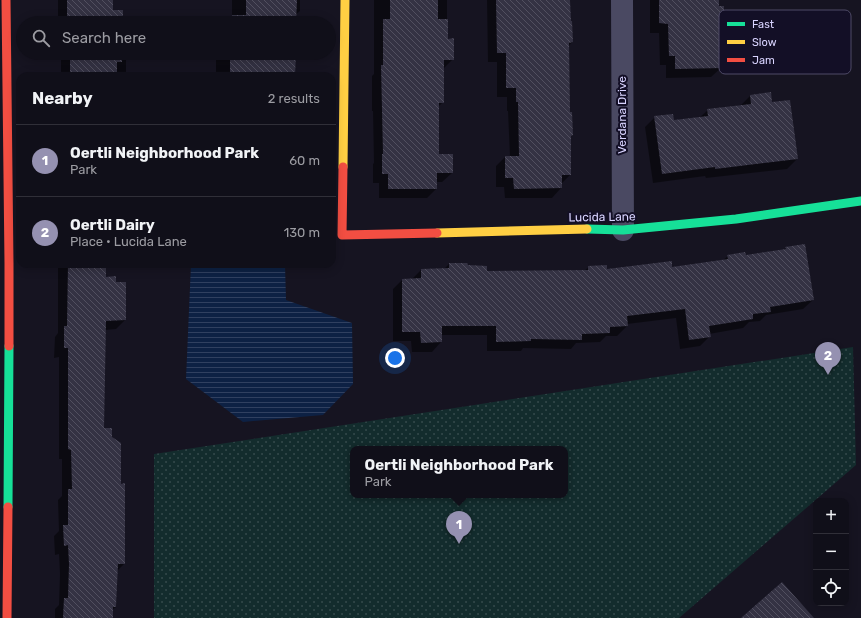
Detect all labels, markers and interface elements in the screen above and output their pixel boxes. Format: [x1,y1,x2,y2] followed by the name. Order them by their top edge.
[719,10,851,74] legend
[16,16,336,60] search box
[752,18,775,31] text: Fast
[30,27,52,49] icon: search
[62,29,146,47] text: Search here
[752,36,777,49] text: Slow
[752,54,775,67] text: Jam
[615,76,629,154] street label: Verdana Drive
[32,88,93,108] text: Nearby
[268,91,320,106] text: 2 results
[70,144,259,162] text: Oertli Neighborhood Park
[42,153,48,168] text: 1
[289,153,320,168] text: 60 m
[70,162,97,177] text: Park
[568,209,636,225] street label: Lucida Lane
[70,216,155,234] text: Oertli Dairy
[41,225,49,240] text: 2
[284,225,320,240] text: 130 m
[70,234,187,249] text: Place · Lucida Lane
[815,342,841,375] pin: 2
[385,348,405,368] your location
[350,446,568,498] popup
[364,456,554,474] text: Oertli Neighborhood Park
[364,474,392,489] text: Park
[813,498,849,606] map controls
[813,498,849,534] button: +
[446,511,472,544] pin: 1
[813,534,849,570] button: −
[813,570,849,606] button: locate

